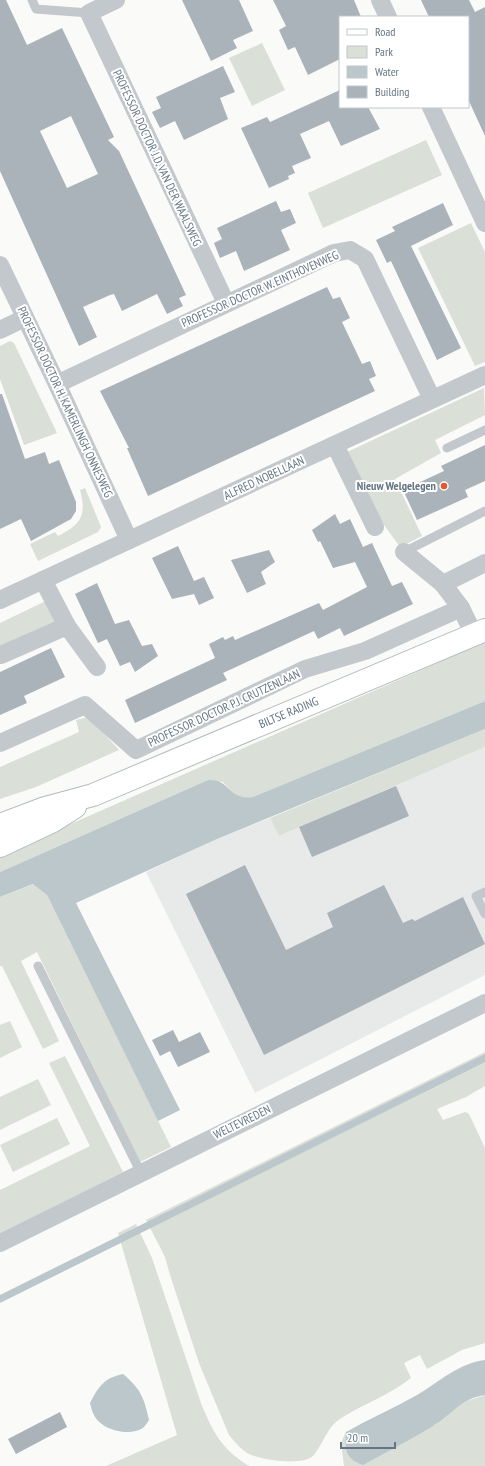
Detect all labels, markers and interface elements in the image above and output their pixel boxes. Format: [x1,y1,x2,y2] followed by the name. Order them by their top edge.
[339,16,469,108] legend
[375,24,395,39] text: Road
[375,44,393,59] text: Park
[375,64,400,79] text: Water
[110,67,205,248] street label: PROFESSOR DOCTOR J.D. VAN DER WAALSWEG
[375,84,410,99] text: Building
[179,247,341,330] street label: PROFESSOR DOCTOR W. EINTHOVENWEG
[15,304,116,500] street label: PROFESSOR DOCTOR H. KAMERLINGH ONNESWEG
[221,452,306,503] street label: ALFRED NOBELLAAN
[357,478,436,493] place label: Nieuw Welgelegen
[439,481,449,491] marker: Nieuw Welgelegen
[145,666,302,749] street label: PROFESSOR DOCTOR P.J. CRUTZENLAAN
[256,693,320,731] street label: BILTSE RADING
[211,1101,273,1142] street label: WELTEVREDEN
[341,1424,395,1450] scale bar
[347,1430,368,1445] text: 20 m

